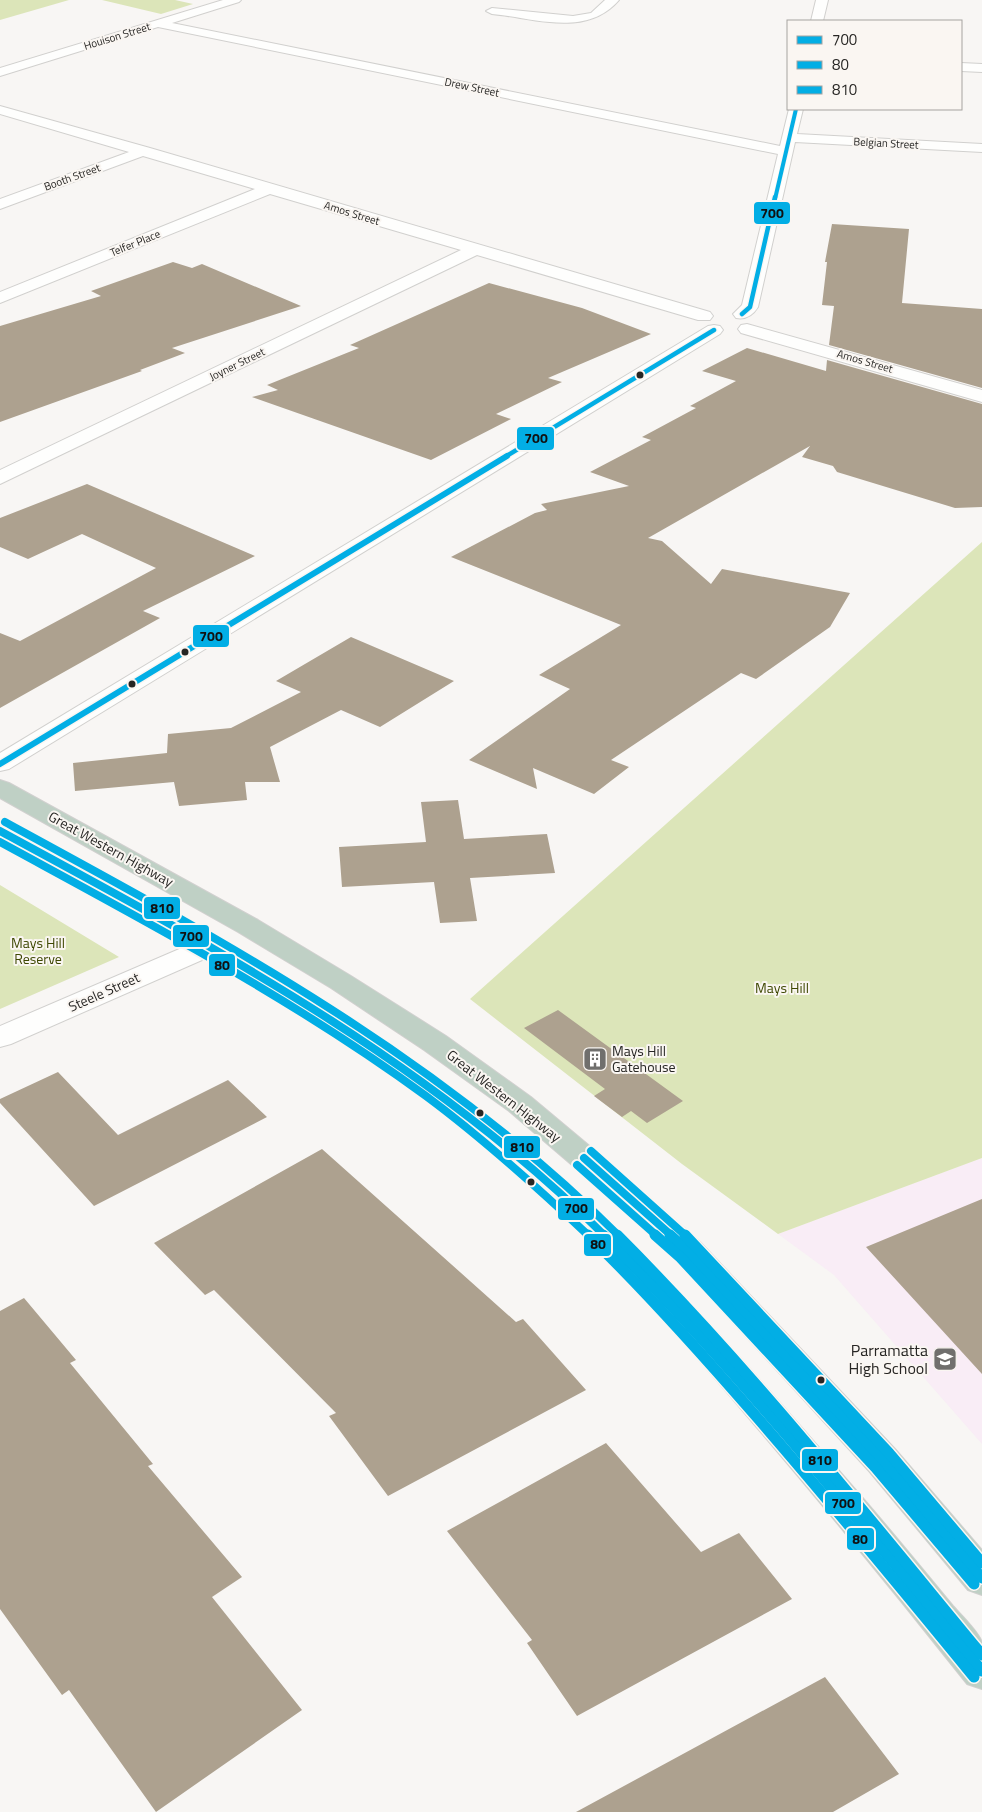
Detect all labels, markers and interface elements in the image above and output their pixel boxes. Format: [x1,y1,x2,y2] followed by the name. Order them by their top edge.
[82,18,152,54] street label: Houison Street
[787,20,962,110] legend
[832,28,857,51] text: 700
[832,53,849,76] text: 80
[443,73,501,101] street label: Drew Street
[832,78,857,101] text: 810
[853,133,919,153] street label: Belgian Street
[42,159,103,195] street label: Booth Street
[322,197,382,229] street label: Amos Street
[753,201,791,225] line badge: 700
[760,202,784,223] text: 700
[107,225,163,260] street label: Telfer Place
[206,344,268,384] street label: Joyner Street
[835,345,895,377] street label: Amos Street
[635,370,645,380] unlabelled marker
[516,426,555,451] line badge: 700
[524,427,548,448] text: 700
[192,624,230,648] line badge: 700
[199,625,223,646] text: 700
[180,647,190,657] unlabelled marker
[127,679,137,689] unlabelled marker
[45,805,178,892] street label: Great Western Highway
[143,896,181,920] line badge: 810
[150,897,174,918] text: 810
[172,924,210,948] line badge: 700
[179,925,203,946] text: 700
[11,932,65,969] park label: Mays Hill Reserve
[208,953,236,977] line badge: 80
[214,954,230,975] text: 80
[65,966,143,1017] street label: Steele Street
[755,977,809,998] park label: Mays Hill
[612,1040,676,1077] place label: Mays Hill Gatehouse
[443,1044,566,1147] street label: Great Western Highway
[582,1046,608,1072] building icon: Mays Hill Gatehouse
[475,1108,485,1118] unlabelled marker
[503,1135,541,1159] line badge: 810
[510,1136,534,1157] text: 810
[526,1177,536,1187] unlabelled marker
[557,1197,595,1221] line badge: 700
[564,1197,588,1218] text: 700
[583,1233,612,1257] line badge: 80
[590,1233,606,1254] text: 80
[849,1338,928,1380] place label: Parramatta High School
[932,1346,958,1372] school or university icon: Parramatta High School
[816,1375,826,1385] unlabelled marker
[801,1448,839,1472] line badge: 810
[808,1449,832,1470] text: 810
[824,1491,862,1515] line badge: 700
[831,1492,855,1513] text: 700
[846,1527,875,1551] line badge: 80
[852,1528,868,1549] text: 80

